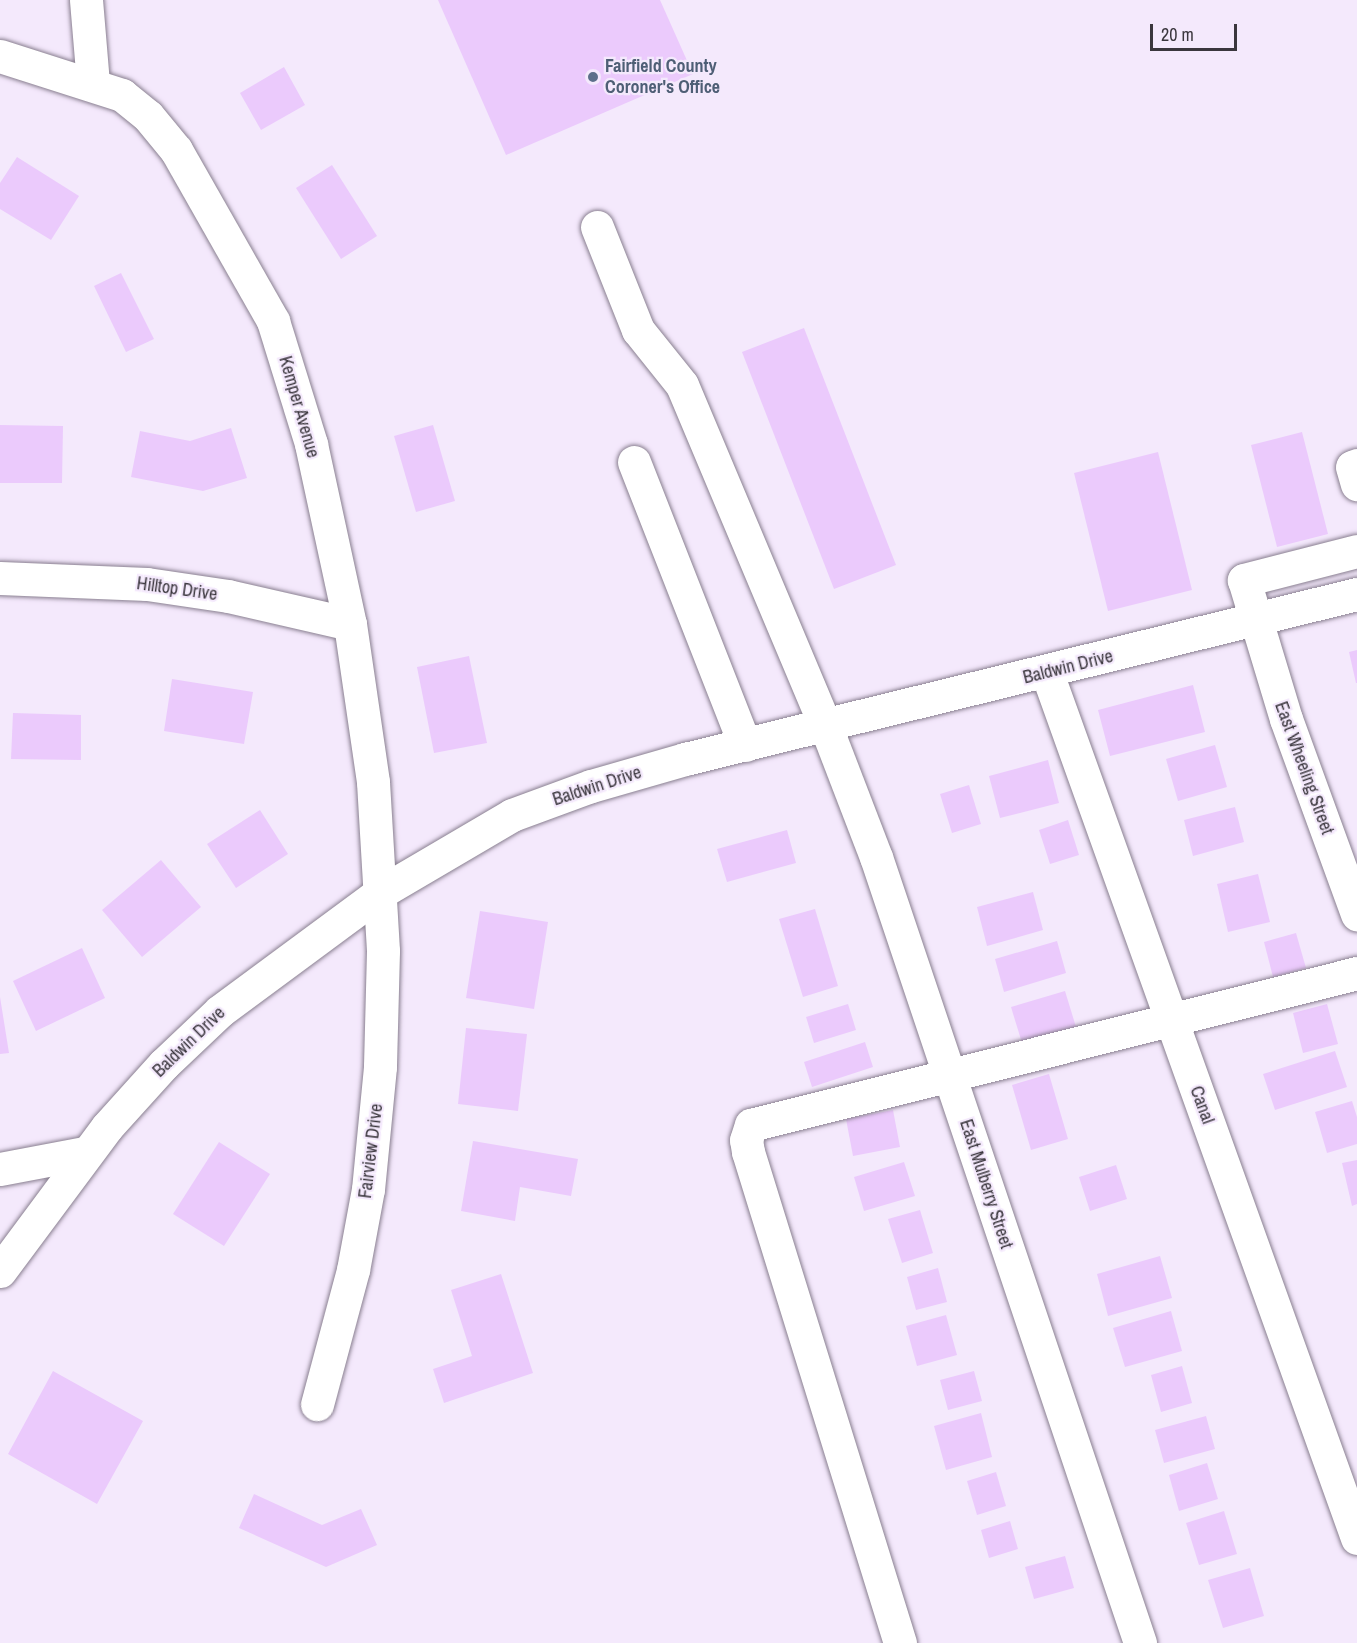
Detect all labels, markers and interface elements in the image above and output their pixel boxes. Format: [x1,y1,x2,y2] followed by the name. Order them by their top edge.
[1153,12,1240,50] scale bar
[1161,22,1194,47] text: 20 m
[605,56,720,98] place label: Fairfield County Coroner's Office
[586,70,600,84] marker: Fairfield County Coroner's Office
[274,353,324,461] street label: Kemper Avenue
[135,573,219,605] street label: Hilltop Drive
[1021,645,1115,689] street label: Baldwin Drive
[1270,699,1338,837] street label: East Wheeling Street
[550,762,644,810] street label: Baldwin Drive
[148,1002,230,1082] street label: Baldwin Drive
[1185,1083,1219,1127] street label: Canal
[354,1102,388,1200] street label: Fairview Drive
[955,1117,1017,1251] street label: East Mulberry Street

